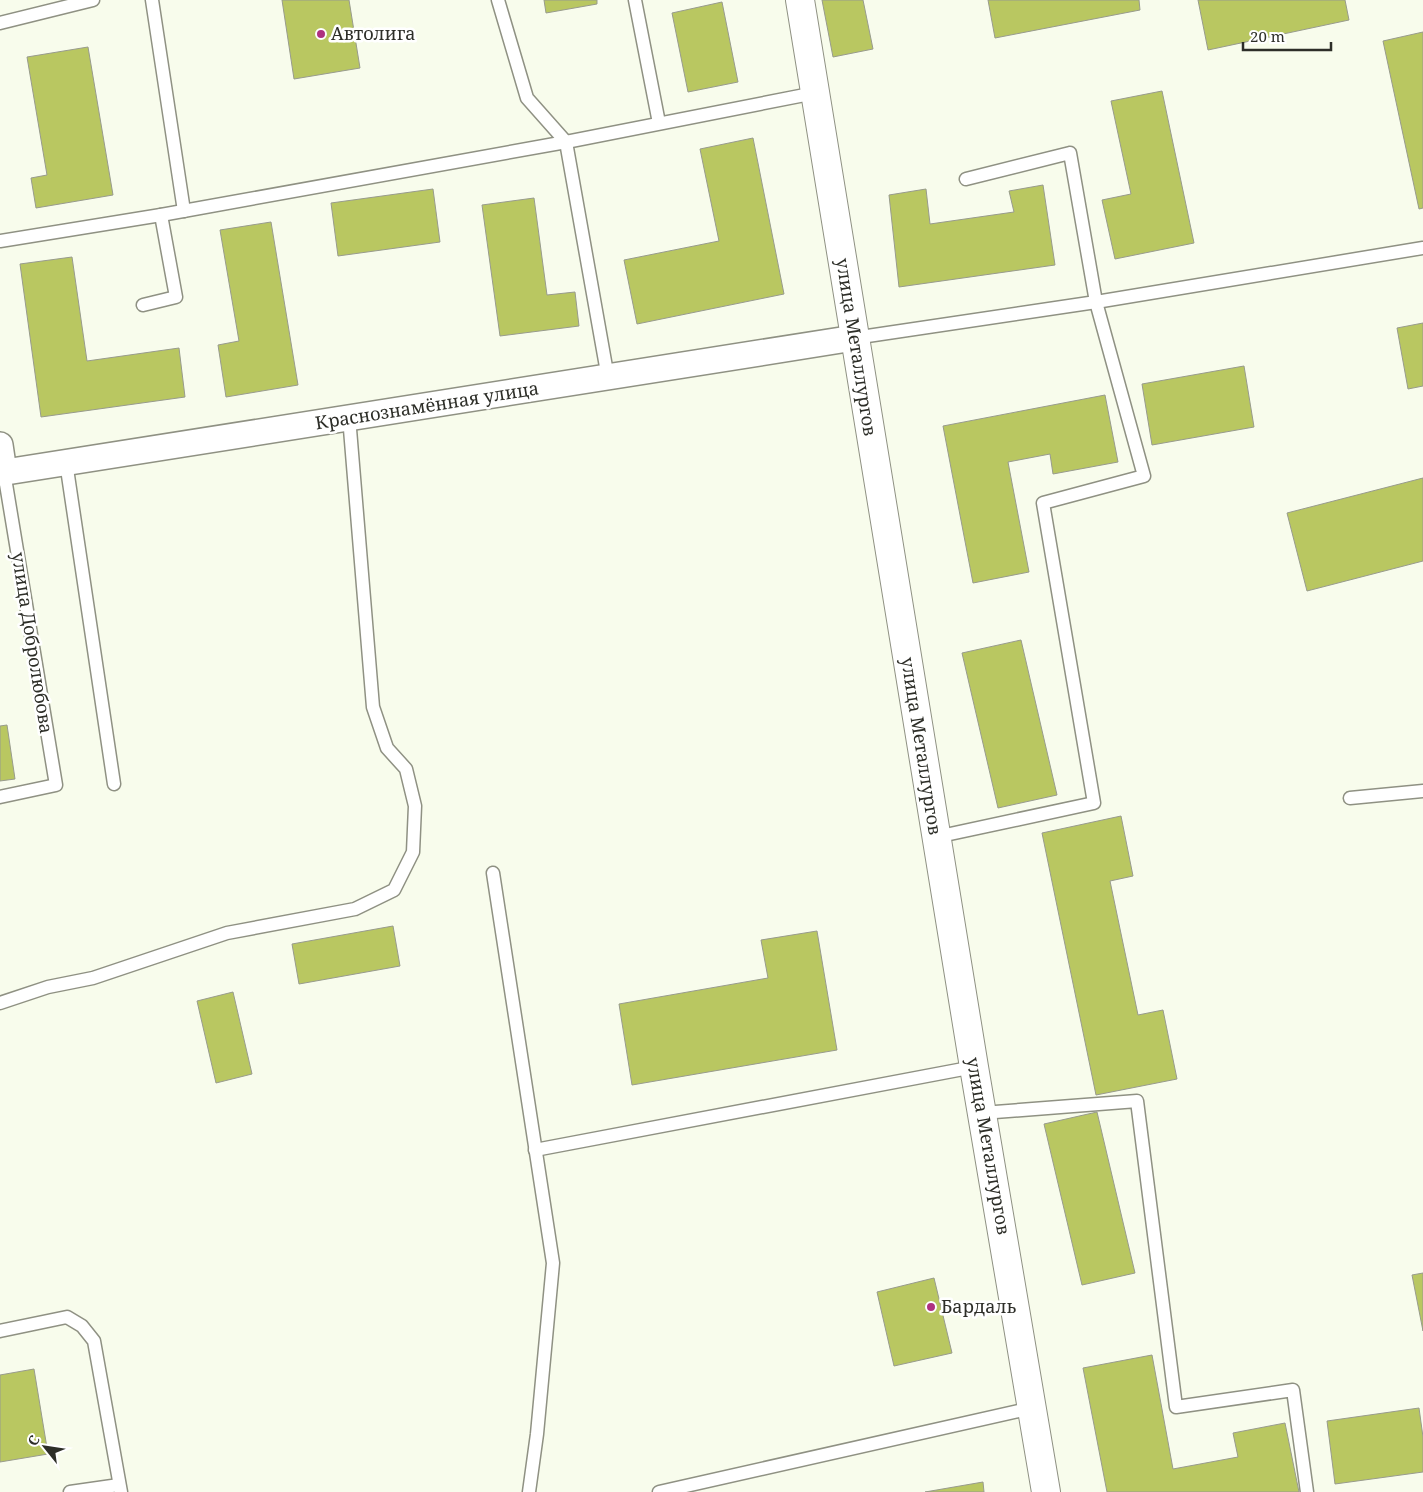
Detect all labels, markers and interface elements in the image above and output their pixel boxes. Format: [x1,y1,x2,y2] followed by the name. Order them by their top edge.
[1243,20,1330,52] scale bar
[331,21,416,45] place label: Автолига
[1250,26,1285,46] text: 20 m
[315,28,327,40] marker: Автолига
[831,256,883,437] street label: улица Металлургов
[313,375,540,435] street label: Краснознамённая улица
[7,550,59,735] street label: улица Добролюбова
[896,655,948,836] street label: улица Металлургов
[962,1055,1016,1236] street label: улица Металлургов
[941,1294,1016,1318] place label: Бардаль
[925,1301,937,1313] marker: Бардаль
[20,1422,70,1472] north arrow
[23,1432,44,1449] text: С

